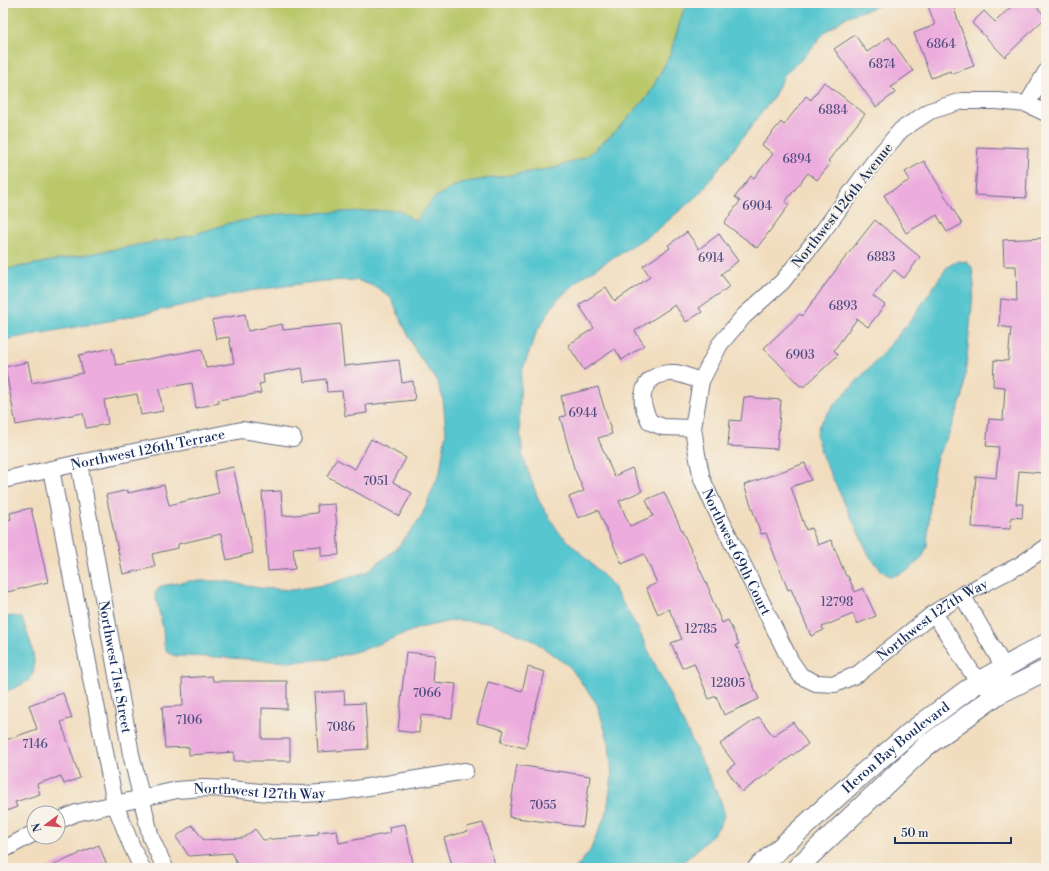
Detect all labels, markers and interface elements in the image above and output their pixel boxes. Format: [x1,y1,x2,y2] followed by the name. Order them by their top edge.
[926,37,956,52] house number: 6864
[868,57,896,72] house number: 6874
[818,103,848,118] house number: 6884
[788,139,897,272] street label: Northwest 126th Avenue
[783,152,812,167] house number: 6894
[742,199,772,214] house number: 6904
[867,250,896,265] house number: 6883
[698,251,724,266] house number: 6914
[829,299,858,314] house number: 6893
[785,348,815,363] house number: 6903
[568,406,598,421] house number: 6944
[69,426,227,475] street label: Northwest 126th Terrace
[363,474,390,489] house number: 7051
[697,486,775,619] street label: Northwest 69th Court
[873,575,991,665] street label: Northwest 127th Way
[821,595,853,610] house number: 12798
[94,599,135,735] street label: Northwest 71st Street
[685,622,717,637] house number: 12785
[711,676,745,691] house number: 12805
[413,686,441,701] house number: 7066
[839,698,954,798] street label: Heron Bay Boulevard
[176,713,202,728] house number: 7106
[327,720,355,735] house number: 7086
[22,737,48,752] house number: 7146
[193,780,326,804] street label: Northwest 127th Way
[530,798,557,813] house number: 7055
[26,805,66,845] north arrow
[895,819,1011,845] scale bar
[29,821,45,834] text: N
[901,826,929,841] text: 50 m

